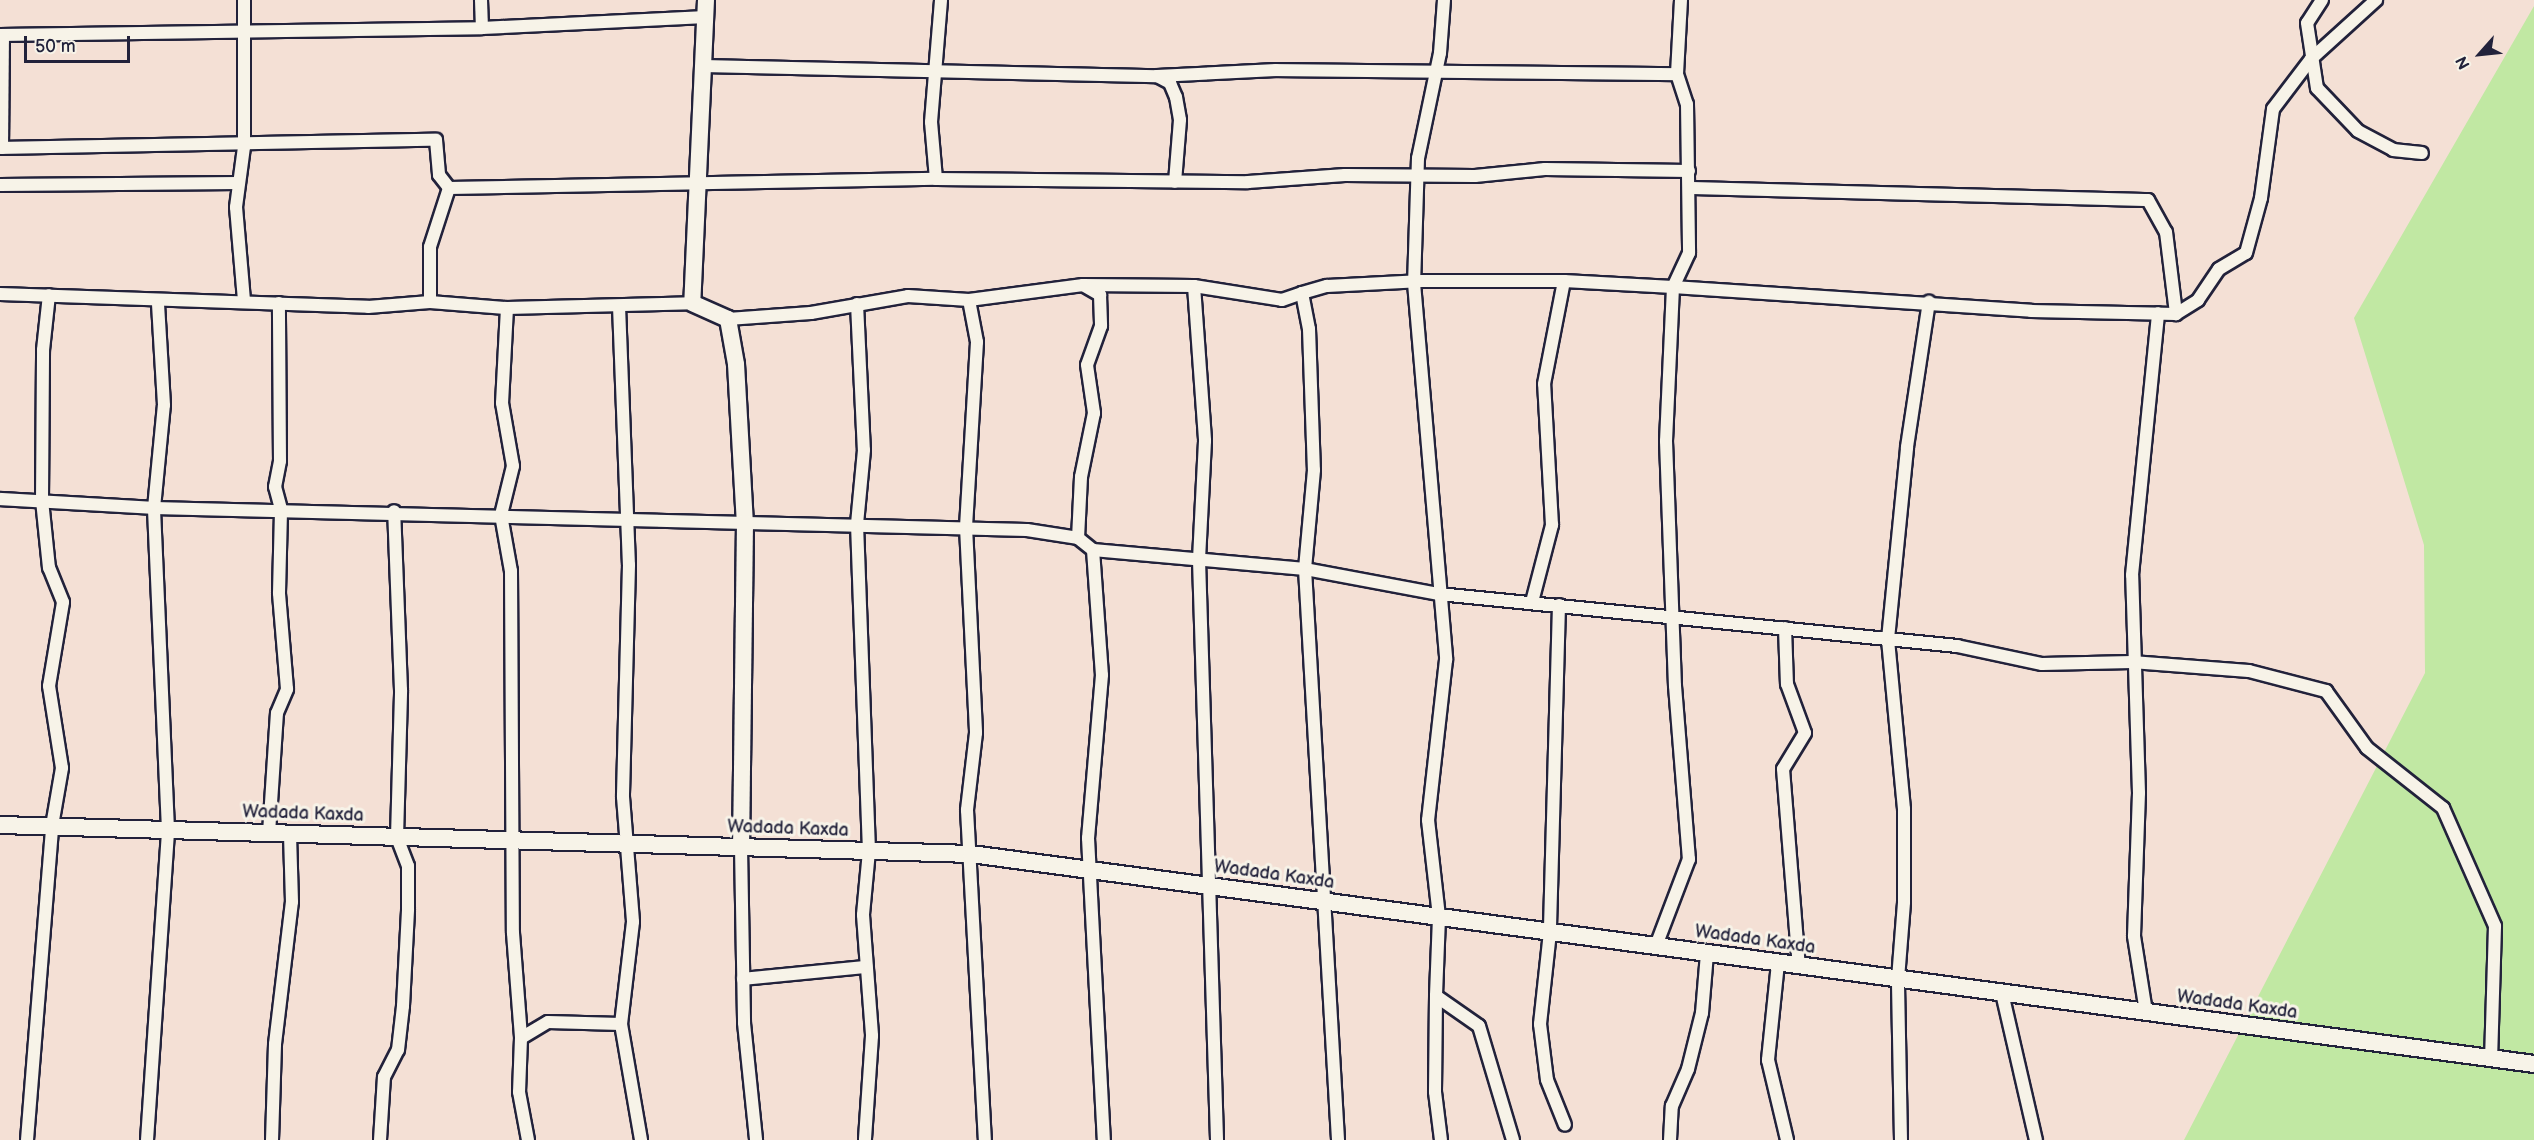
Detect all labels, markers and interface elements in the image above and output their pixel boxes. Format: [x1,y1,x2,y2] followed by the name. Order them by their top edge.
[27,24,134,62] scale bar
[2450,24,2510,84] north arrow
[35,36,76,57] text: 50 m
[2452,53,2475,72] text: N
[242,801,364,827] street label: Wadada Kaxda
[727,816,849,842] street label: Wadada Kaxda
[1212,856,1336,894] street label: Wadada Kaxda
[1693,921,1817,959] street label: Wadada Kaxda
[2175,986,2299,1024] street label: Wadada Kaxda

